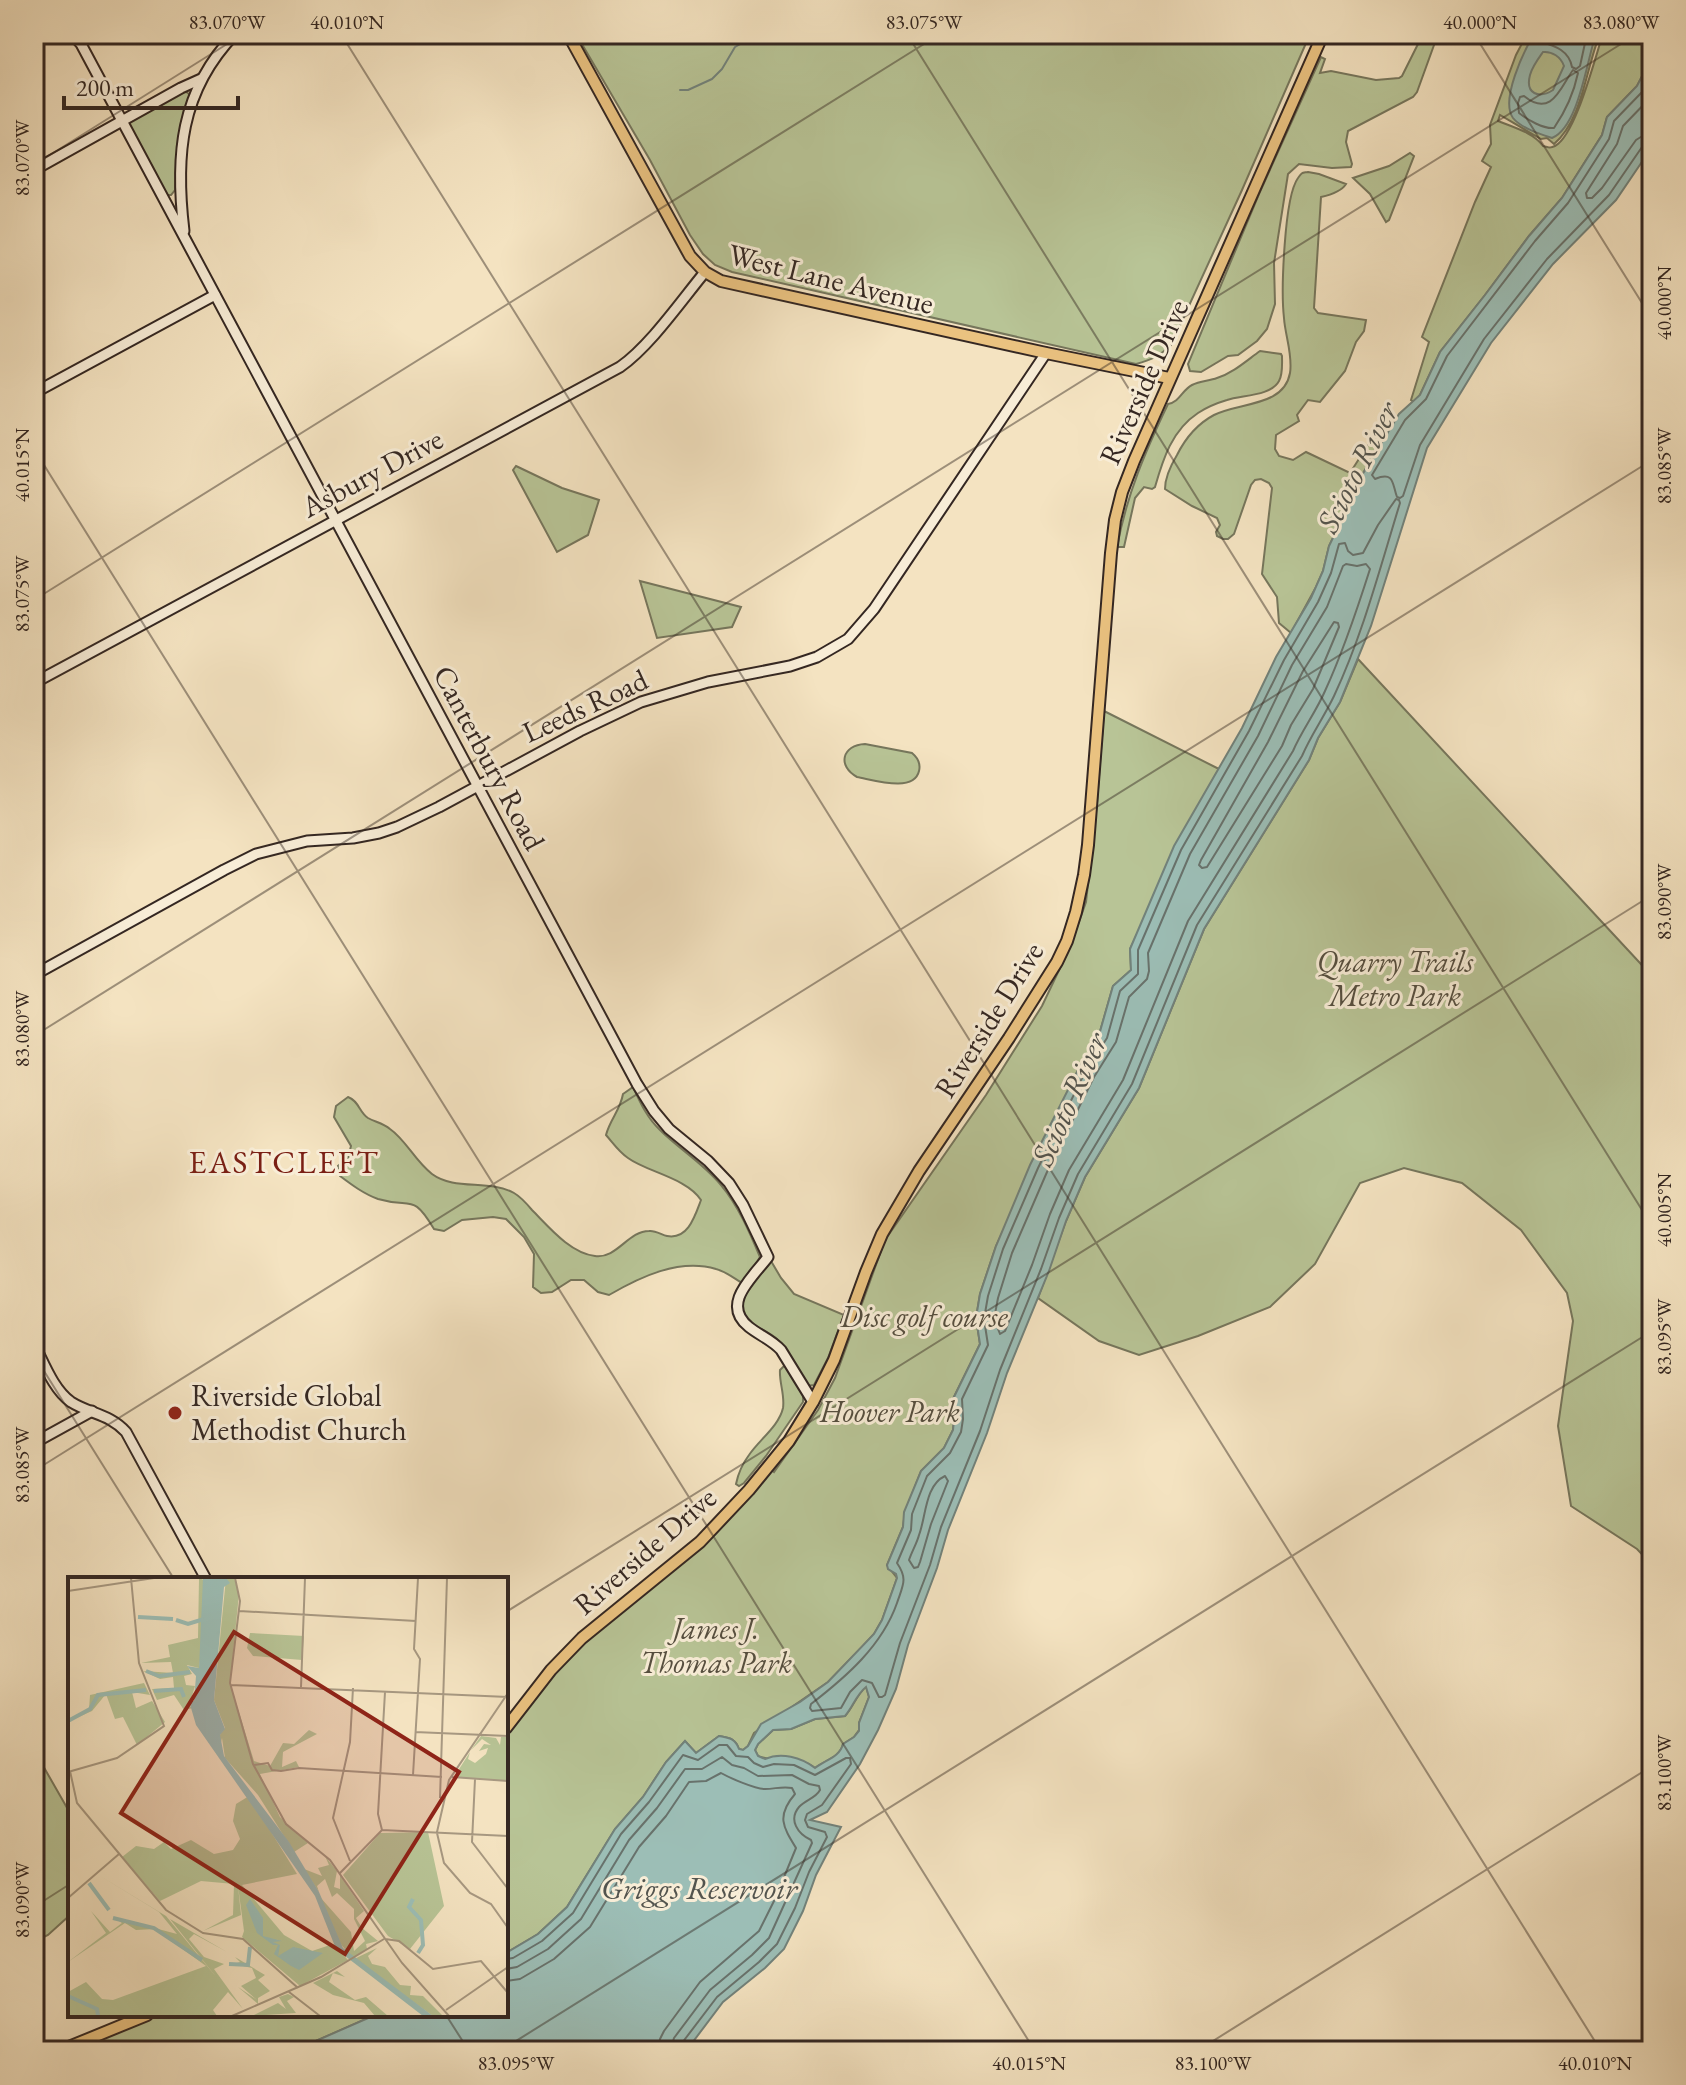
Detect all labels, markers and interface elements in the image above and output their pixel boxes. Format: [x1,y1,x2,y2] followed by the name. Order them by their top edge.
[189,9,266,35] text: 83.070°W
[310,9,384,35] text: 40.010°N
[886,9,963,35] text: 83.075°W
[1443,9,1517,35] text: 40.000°N
[1583,9,1660,35] text: 83.080°W
[64,60,238,110] scale bar
[76,72,134,103] text: 200 m
[9,119,35,196] text: 83.070°W
[724,234,938,323] street label: West Lane Avenue
[1651,266,1677,340] text: 40.000°N
[1090,293,1197,471] street label: Riverside Drive
[1306,393,1409,540] water label: Scioto River
[293,419,449,527] street label: Asbury Drive
[1651,427,1677,504] text: 83.085°W
[9,428,35,502] text: 40.015°N
[9,555,35,632] text: 83.075°W
[424,659,555,857] street label: Canterbury Road
[516,659,654,752] street label: Leeds Road
[1651,863,1677,940] text: 83.090°W
[925,934,1052,1105] street label: Riverside Drive
[1317,942,1474,1015] park label: Quarry Trails Metro Park
[9,990,35,1067] text: 83.080°W
[1021,1024,1118,1173] water label: Scioto River
[188,1141,380,1183] district label: EASTCLEFT
[1651,1173,1677,1247] text: 40.005°N
[839,1297,1009,1336] park label: Disc golf course
[1651,1298,1677,1375] text: 83.095°W
[191,1376,407,1449] place label: Riverside Global Methodist Church
[819,1392,960,1431] park label: Hoover Park
[166,1404,184,1422] marker: Riverside Global Methodist Church
[9,1426,35,1503] text: 83.085°W
[565,1478,724,1623] street label: Riverside Drive
[68,1577,508,2017] inset map
[640,1609,792,1682] park label: James J. Thomas Park
[1651,1734,1677,1811] text: 83.100°W
[9,1861,35,1938] text: 83.090°W
[601,1867,799,1909] water label: Griggs Reservoir
[478,2050,555,2076] text: 83.095°W
[992,2050,1066,2076] text: 40.015°N
[1175,2050,1252,2076] text: 83.100°W
[1558,2050,1632,2076] text: 40.010°N

